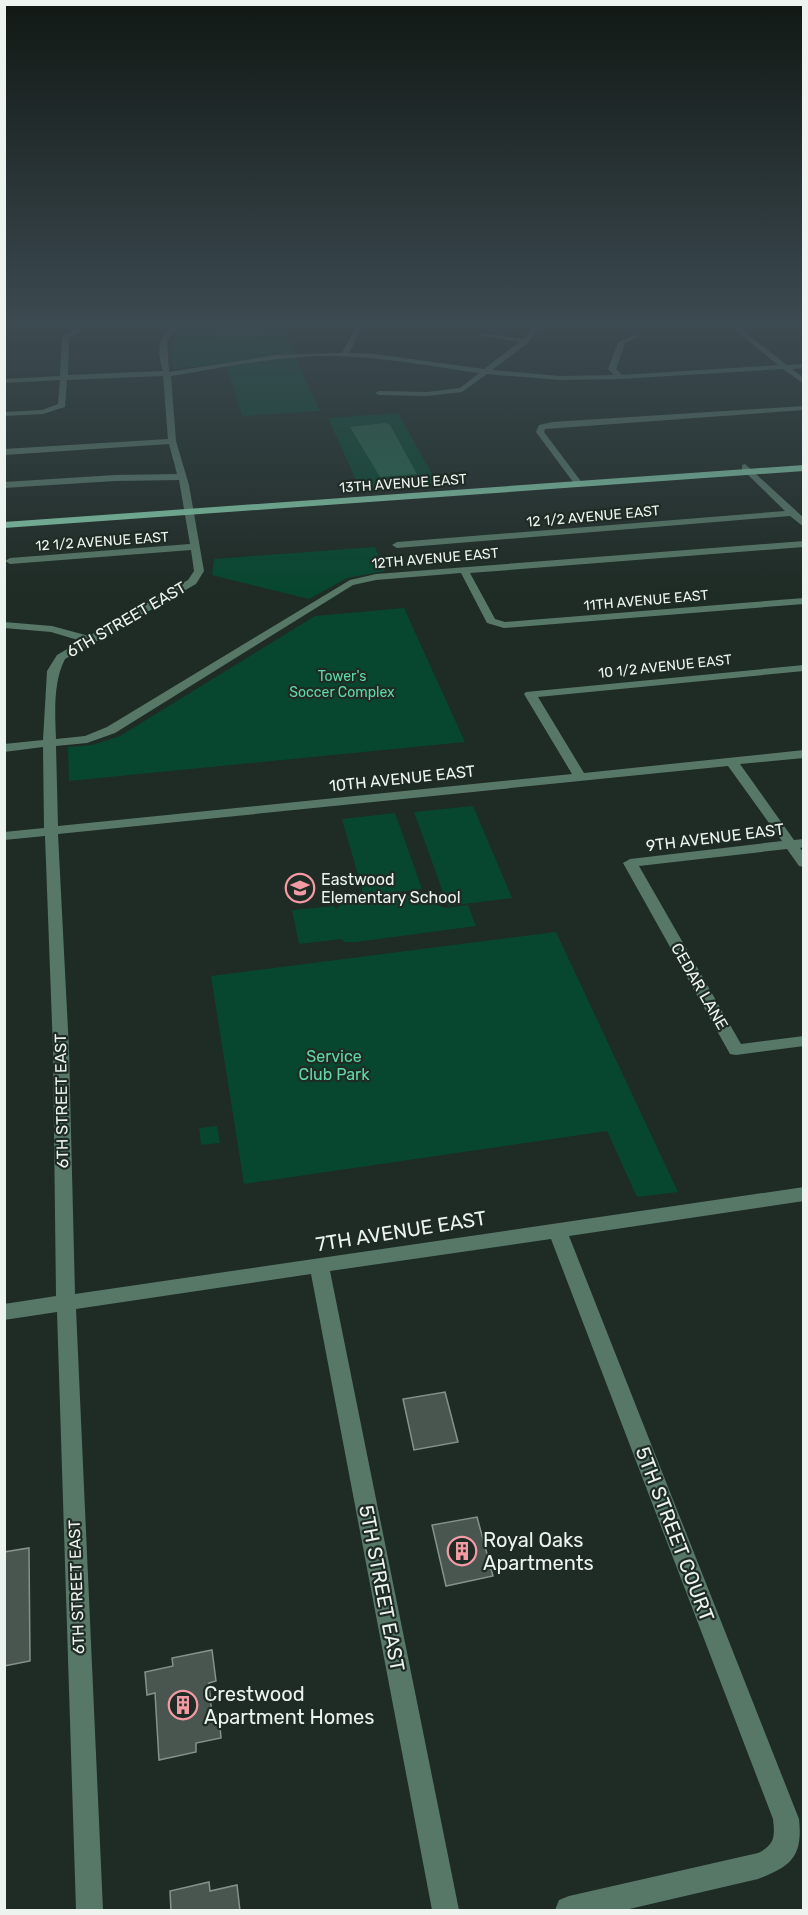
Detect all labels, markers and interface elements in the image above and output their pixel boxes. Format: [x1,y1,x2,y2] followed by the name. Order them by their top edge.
[339,471,467,496] street label: 13TH AVENUE EAST
[526,502,660,531] street label: 12 1/2 AVENUE EAST
[35,528,169,555] street label: 12 1/2 AVENUE EAST
[371,544,499,573] street label: 12TH AVENUE EAST
[63,578,189,661] street label: 6TH STREET EAST
[583,587,709,614] street label: 11TH AVENUE EAST
[597,651,733,682] street label: 10 1/2 AVENUE EAST
[289,668,395,701] park label: Tower's Soccer Complex
[328,761,476,796] street label: 10TH AVENUE EAST
[645,820,785,855] street label: 9TH AVENUE EAST
[321,870,461,907] place label: Eastwood Elementary School
[284,872,316,904] school or university icon: Eastwood Elementary School
[667,940,732,1033] street label: CEDAR LANE
[51,1033,72,1168] street label: 6TH STREET EAST
[299,1047,370,1084] park label: Service Club Park
[314,1206,488,1256] street label: 7TH AVENUE EAST
[631,1443,720,1625] street label: 5TH STREET COURT
[354,1503,410,1674] street label: 5TH STREET EAST
[65,1519,88,1655] street label: 6TH STREET EAST
[483,1528,594,1575] place label: Royal Oaks Apartments
[446,1535,478,1567] building icon: Royal Oaks Apartments
[204,1682,374,1729] place label: Crestwood Apartment Homes
[167,1689,199,1721] building icon: Crestwood Apartment Homes

